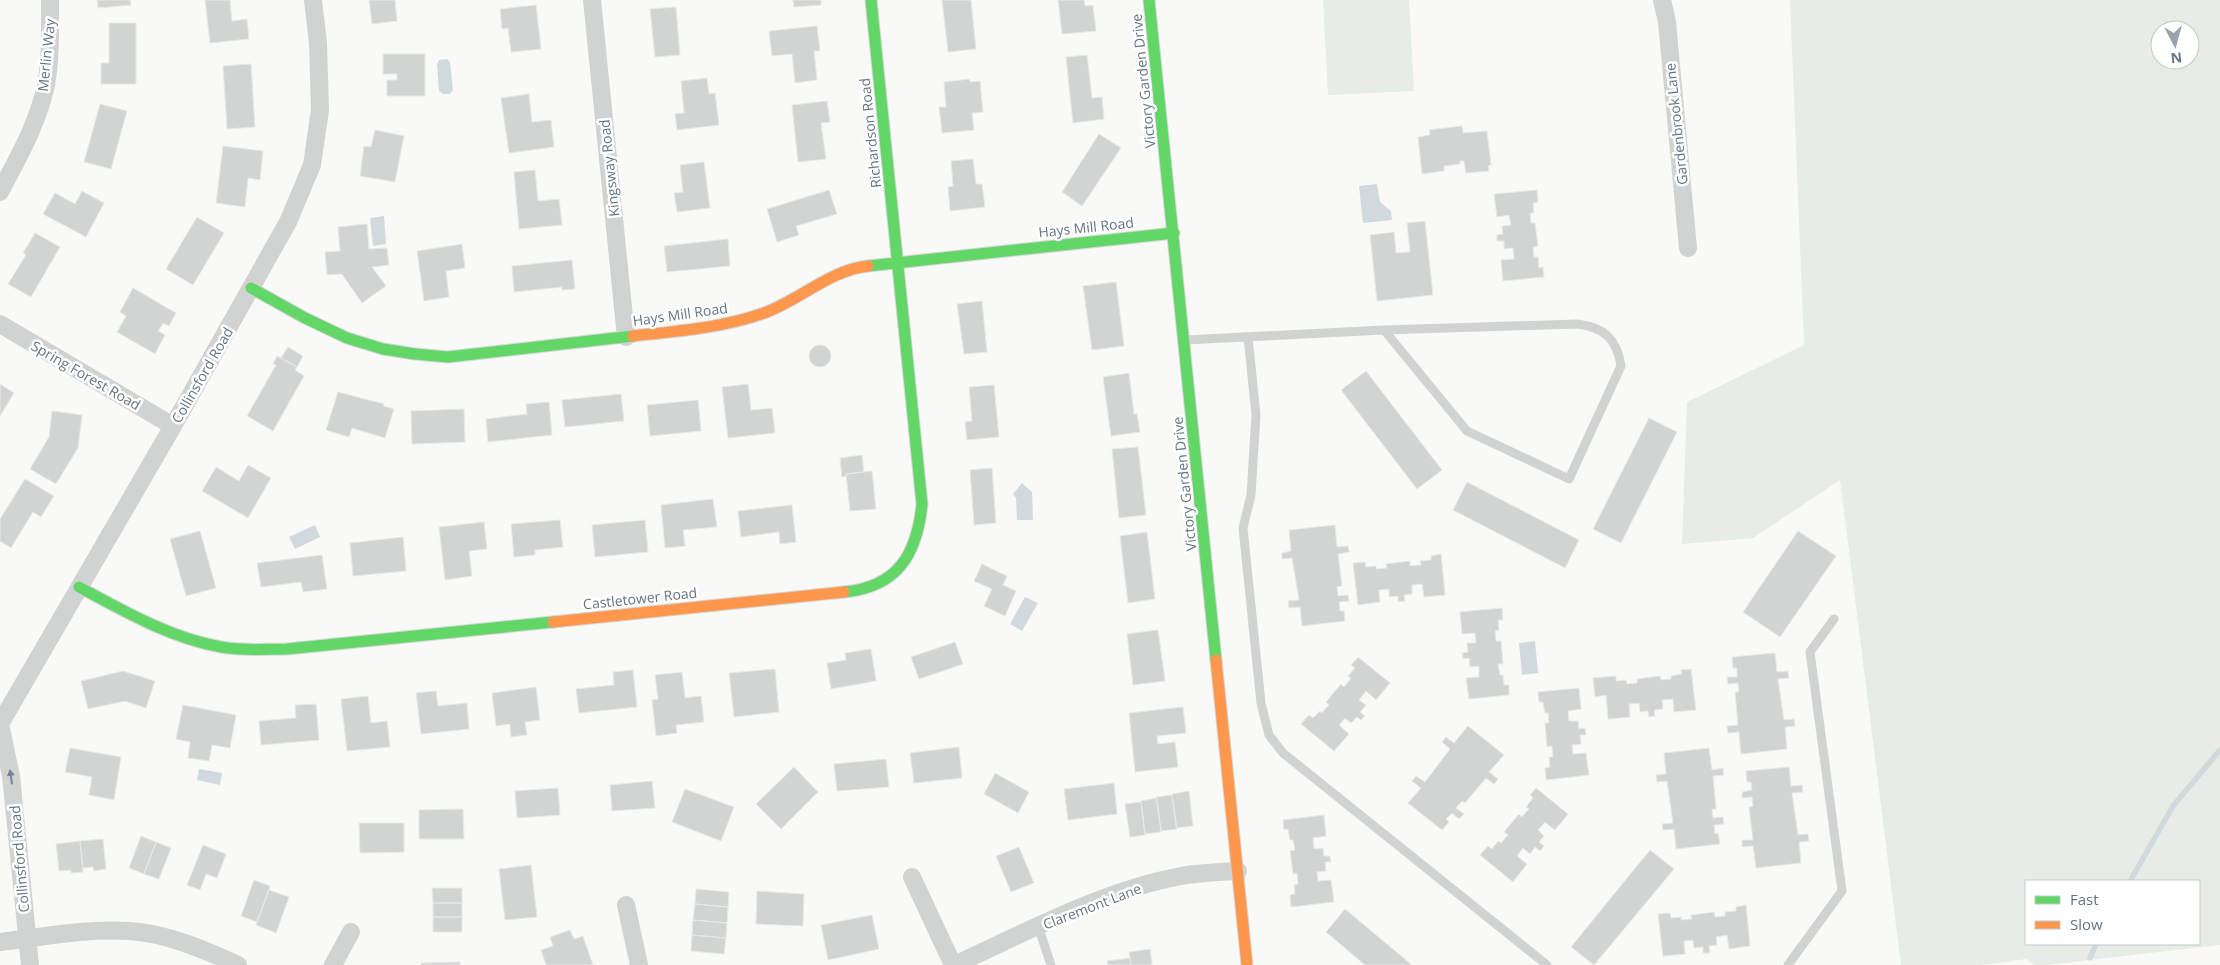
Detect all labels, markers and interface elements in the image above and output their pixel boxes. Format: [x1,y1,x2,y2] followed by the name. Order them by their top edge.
[1126,13,1160,149] street label: Victory Garden Drive
[33,17,59,92] street label: Merlin Way
[2150,20,2200,70] north arrow
[2170,48,2183,68] text: N
[1660,62,1692,186] street label: Gardenbrook Lane
[855,77,885,189] street label: Richardson Road
[594,118,624,218] street label: Kingsway Road
[1037,213,1135,241] street label: Hays Mill Road
[631,298,729,330] street label: Hays Mill Road
[167,324,237,426] street label: Collinsford Road
[28,336,144,414] street label: Spring Forest Road
[1167,416,1201,552] street label: Victory Garden Drive
[582,583,698,613] street label: Castletower Road
[7,769,15,785] one-way arrow
[5,805,33,913] street label: Collinsford Road
[1040,878,1144,933] street label: Claremont Lane
[2025,880,2200,945] legend
[2070,889,2099,909] text: Fast
[2070,914,2103,934] text: Slow

